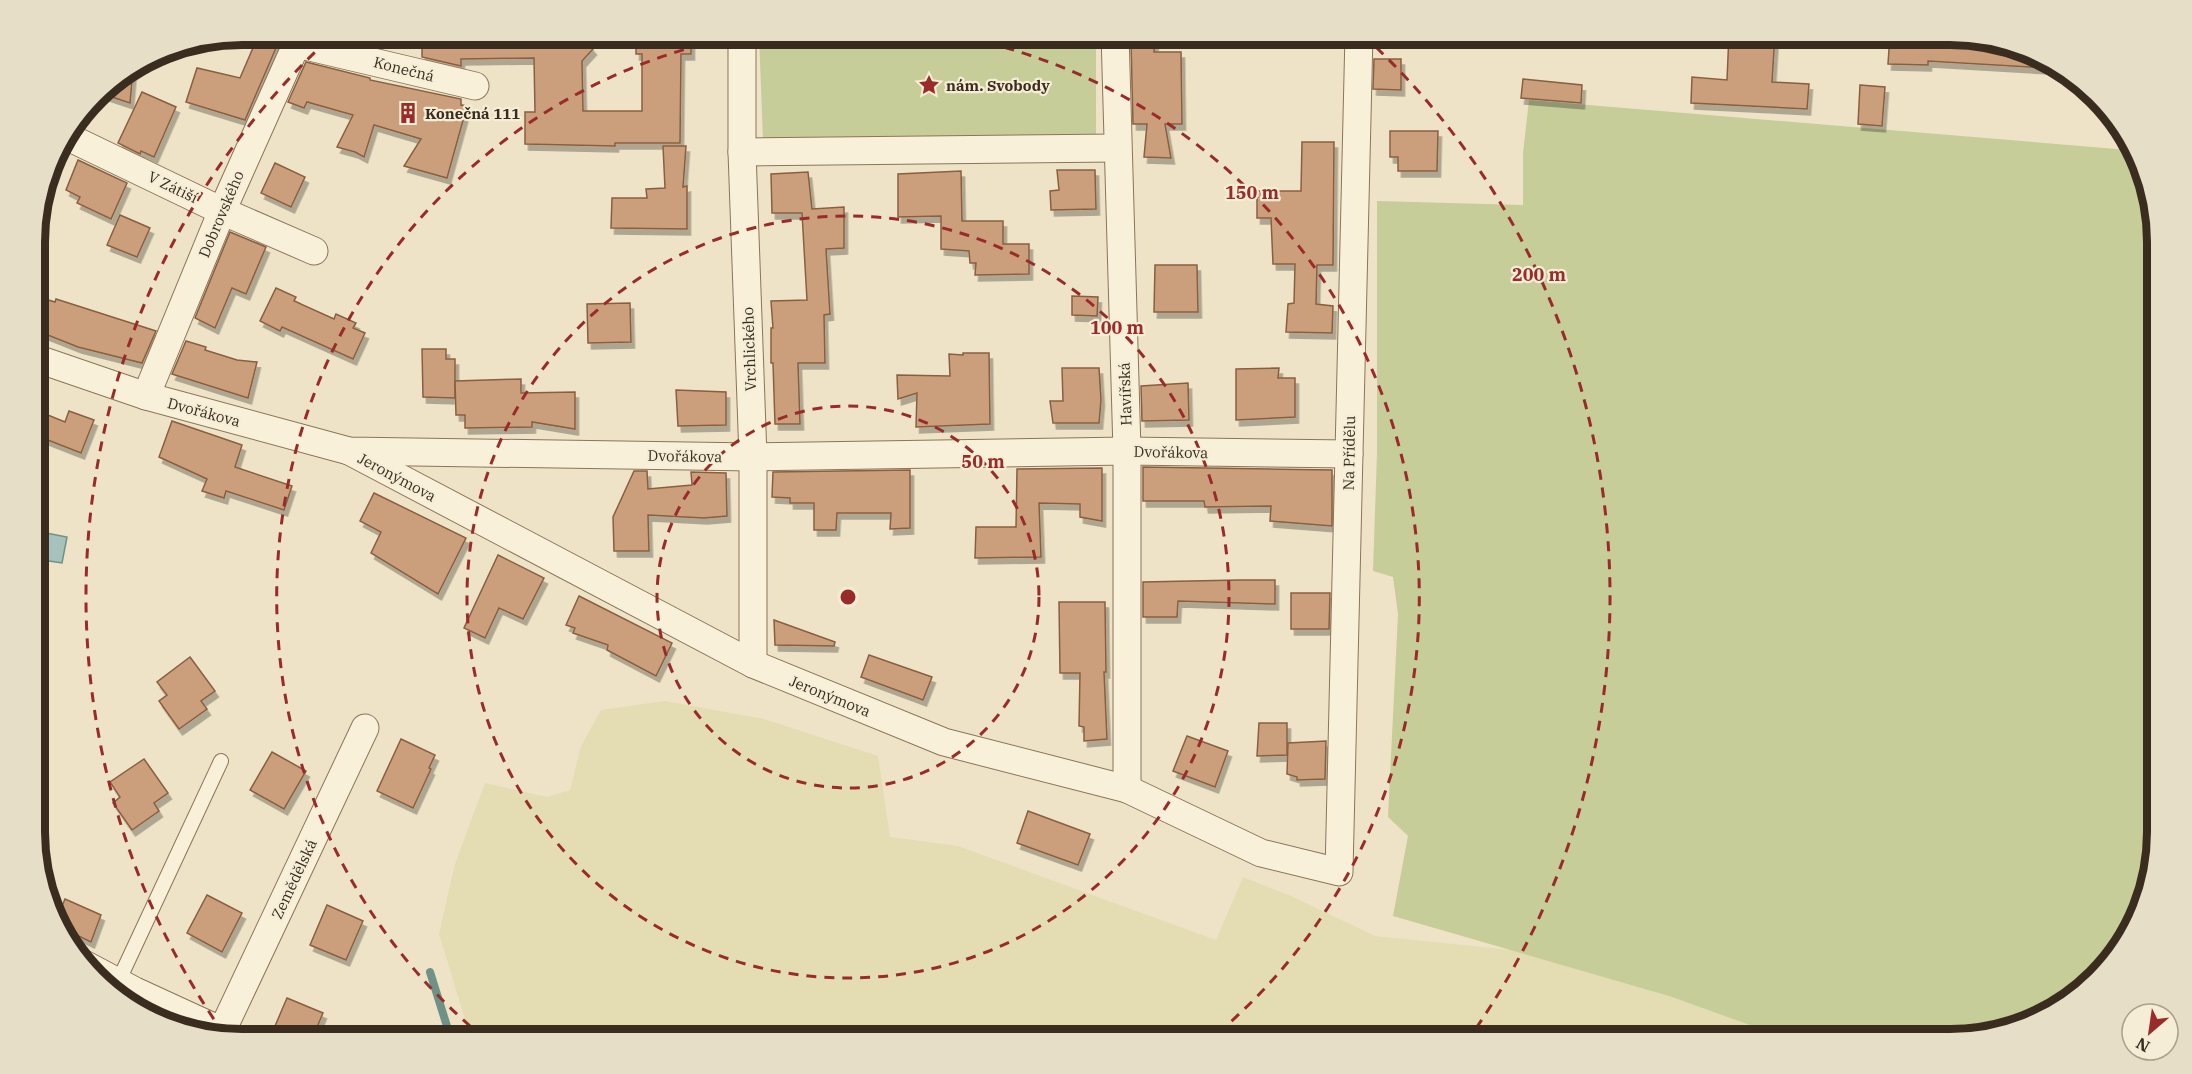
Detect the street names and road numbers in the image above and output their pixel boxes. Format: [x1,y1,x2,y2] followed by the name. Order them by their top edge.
[372,52,436,86] street label: Konečná
[145,167,201,207] street label: V Zátiší
[194,168,248,260] street label: Dobrovského
[738,307,760,391] street label: Vrchlického
[1114,362,1136,426] street label: Havířská
[166,393,242,431] street label: Dvořákova
[1339,415,1359,491] street label: Na Přídělu
[1134,442,1208,462] street label: Dvořákova
[648,446,722,466] street label: Dvořákova
[355,448,439,506] street label: Jeronýmova
[787,671,873,721] street label: Jeronýmova
[267,836,321,922] street label: Zemědělská

